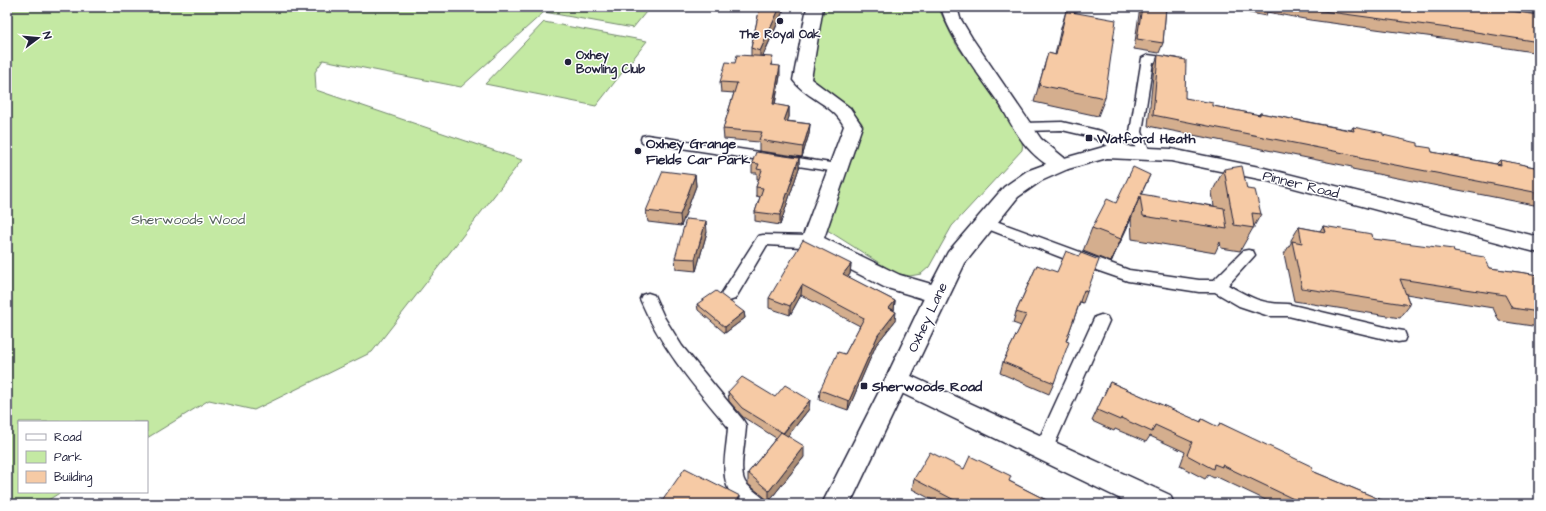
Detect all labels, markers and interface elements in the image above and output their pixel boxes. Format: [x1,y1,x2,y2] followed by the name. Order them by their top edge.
[775,16,785,26] marker: The Royal Oak
[18,18,58,58] north arrow
[739,26,821,44] place label: The Royal Oak
[39,30,55,41] text: N
[576,47,645,80] place label: Oxhey Bowling Club
[563,57,573,67] marker: Oxhey Bowling Club
[1096,129,1196,149] place label: Watford Heath
[1084,133,1094,143] marker: Watford Heath
[646,134,751,170] place label: Oxhey Grange Fields Car Park
[633,146,643,156] marker: Oxhey Grange Fields Car Park
[1260,166,1341,204] street label: Pinner Road
[131,210,245,230] park label: Sherwoods Wood
[903,279,953,356] street label: Oxhey Lane
[871,377,983,397] place label: Sherwoods Road
[859,381,869,391] marker: Sherwoods Road
[18,421,148,493] legend
[54,429,82,446] text: Road
[54,449,82,466] text: Park
[54,469,92,487] text: Building

